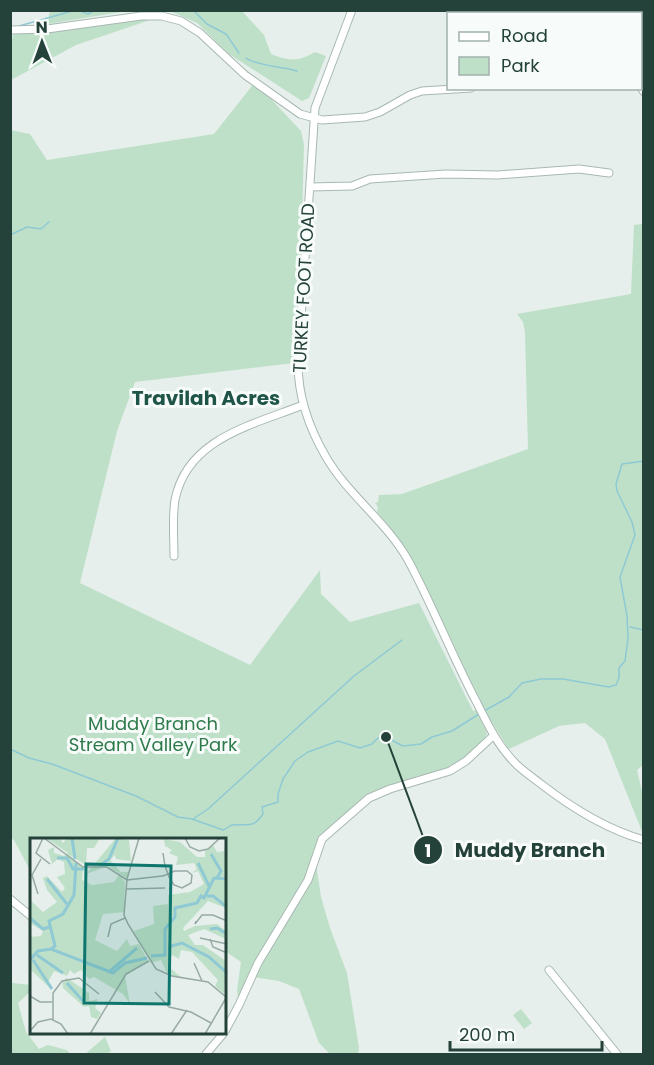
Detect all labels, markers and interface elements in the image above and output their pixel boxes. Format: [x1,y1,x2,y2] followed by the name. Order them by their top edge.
[12,12,72,72] north arrow
[447,12,642,90] legend
[36,16,48,39] text: N
[501,23,548,48] text: Road
[501,53,540,78] text: Park
[287,202,320,374] street label: TURKEY FOOT ROAD
[132,384,280,412] district label: Travilah Acres
[69,711,238,757] park label: Muddy Branch Stream Valley Park
[413,831,617,869] callout: Muddy Branch
[455,836,605,864] text: Muddy Branch
[30,838,226,1035] inset map
[425,838,431,863] text: 1
[450,1014,602,1052] scale bar
[459,1022,515,1047] text: 200 m

